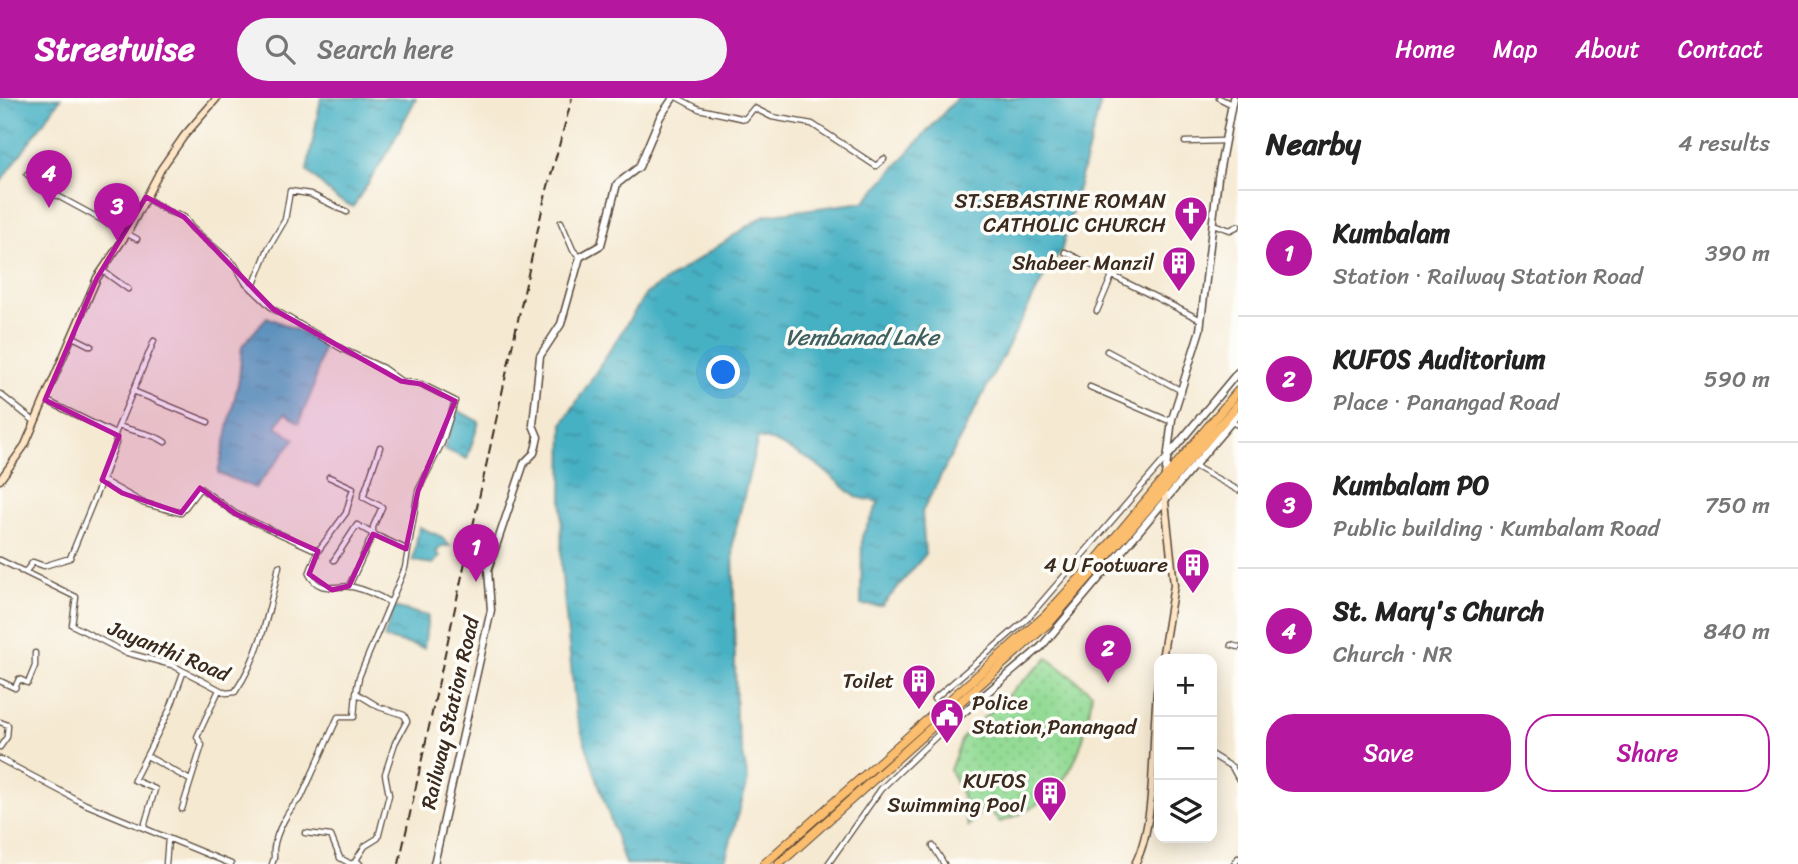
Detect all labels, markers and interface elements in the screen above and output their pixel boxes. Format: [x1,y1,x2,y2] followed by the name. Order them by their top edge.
[237,18,727,81] search box
[35,20,195,78] text: Streetwise
[317,26,454,72] text: Search here
[1395,28,1455,70] text: Home
[1493,28,1537,70] text: Map
[1575,28,1640,70] text: About
[1678,28,1763,70] text: Contact
[261,30,299,68] icon: search
[1266,117,1361,171] text: Nearby
[1678,123,1770,164] text: 4 results
[26,150,72,208] pin: 4
[954,182,1166,244] place label: ST.SEBASTINE ROMAN CATHOLIC CHURCH
[94,183,140,241] pin: 3
[1172,194,1210,243] church icon: ST.SEBASTINE ROMAN CATHOLIC CHURCH
[1333,210,1450,256] text: Kumbalam
[1284,233,1294,274] text: 1
[1705,233,1770,274] text: 390 m
[1012,244,1155,282] place label: Shabeer Manzil
[1160,244,1198,293] building icon: Shabeer Manzil
[1333,256,1643,297] text: Station · Railway Station Road
[785,317,941,358] water label: Vembanad Lake
[1333,336,1545,382] text: KUFOS Auditorium
[706,355,740,389] your location
[1282,359,1296,400] text: 2
[1704,359,1770,400] text: 590 m
[1333,382,1559,423] text: Place · Panangad Road
[1333,462,1489,508] text: Kumbalam PO
[1283,485,1295,526] text: 3
[1705,485,1770,526] text: 750 m
[1333,508,1660,549] text: Public building · Kumbalam Road
[453,524,499,582] pin: 1
[1044,546,1168,584] place label: 4 U Footware
[1174,546,1212,595] building icon: 4 U Footware
[1333,588,1544,634] text: St. Mary's Church
[101,609,238,693] street label: Jayanthi Road
[409,611,491,813] street label: Railway Station Road
[1282,611,1296,652] text: 4
[1704,611,1770,652] text: 840 m
[1085,625,1131,683] pin: 2
[1333,634,1453,675] text: Church · NR
[1154,654,1217,843] map controls
[1154,654,1217,717] button: +
[842,662,894,700] place label: Toilet
[900,662,938,711] building icon: Toilet
[972,684,1138,746] place label: Police Station,Panangad
[928,696,966,745] public building icon: Police Station,Panangad
[1266,714,1511,792] button: Save
[1525,714,1770,792] button: Share
[1154,717,1217,780] button: −
[887,762,1027,824] place label: KUFOS Swimming Pool
[1031,774,1069,823] building icon: KUFOS Swimming Pool
[1154,780,1217,843] button: layers

